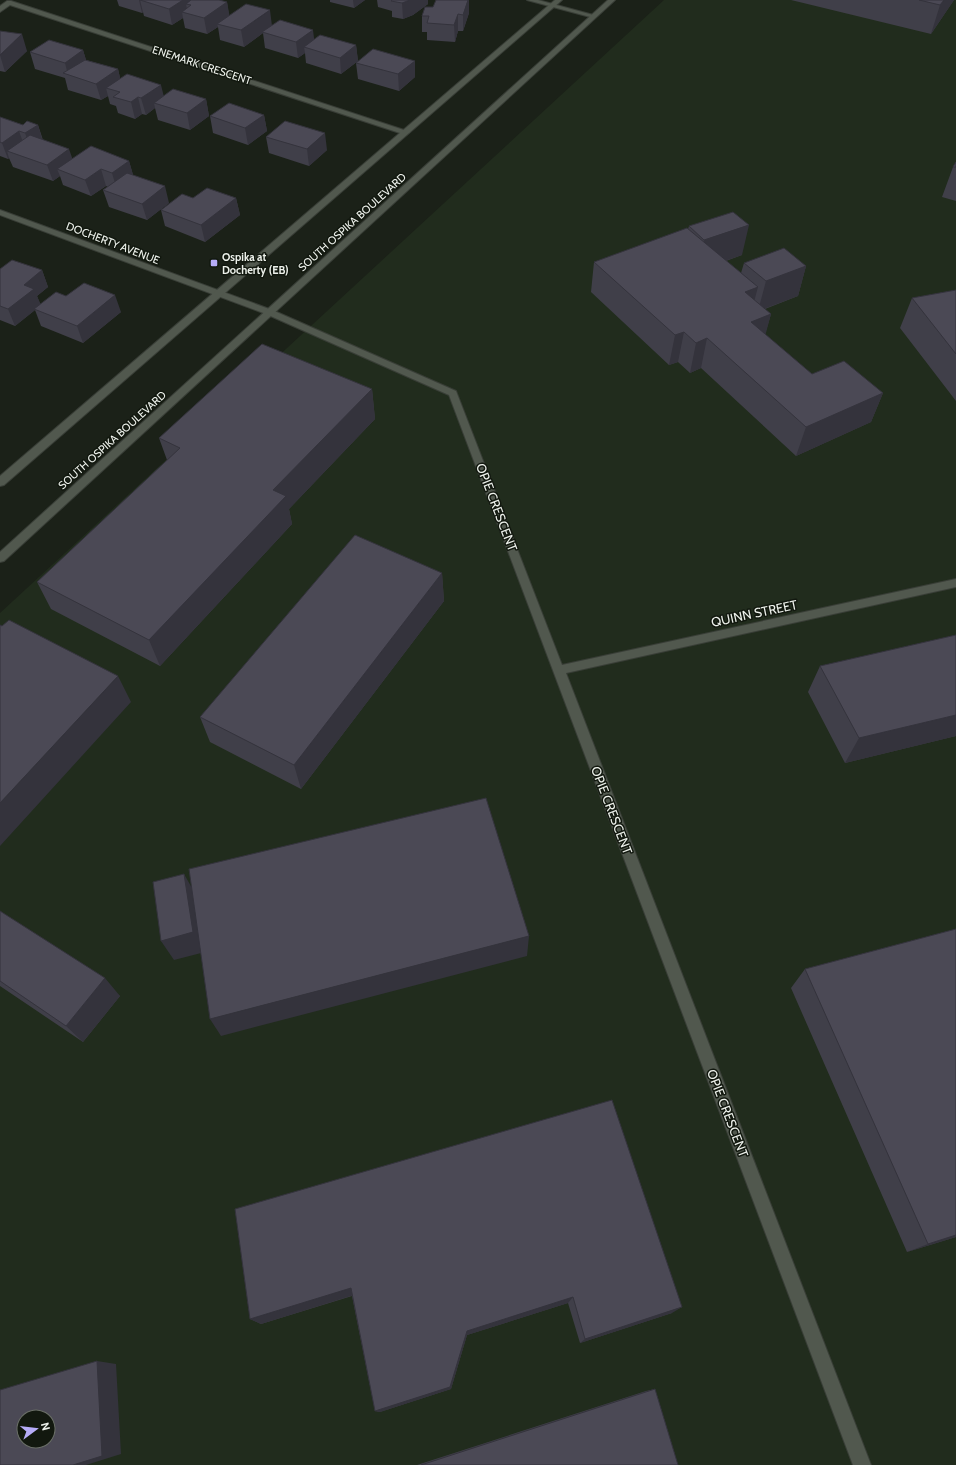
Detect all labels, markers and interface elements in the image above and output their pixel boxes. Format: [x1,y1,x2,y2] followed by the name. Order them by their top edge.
[151,42,253,88] street label: ENEMARK CRESCENT
[295,170,409,274] street label: SOUTH OSPIKA BOULEVARD
[64,219,162,267] street label: DOCHERTY AVENUE
[222,250,289,277] place label: Ospika at Docherty (EB)
[209,258,219,268] marker: Ospika at Docherty (EB)
[55,388,169,492] street label: SOUTH OSPIKA BOULEVARD
[473,461,521,553] street label: OPIE CRESCENT
[709,596,799,630] street label: QUINN STREET
[588,764,636,856] street label: OPIE CRESCENT
[704,1067,752,1159] street label: OPIE CRESCENT
[16,1409,56,1449] north arrow
[38,1421,53,1432] text: N

